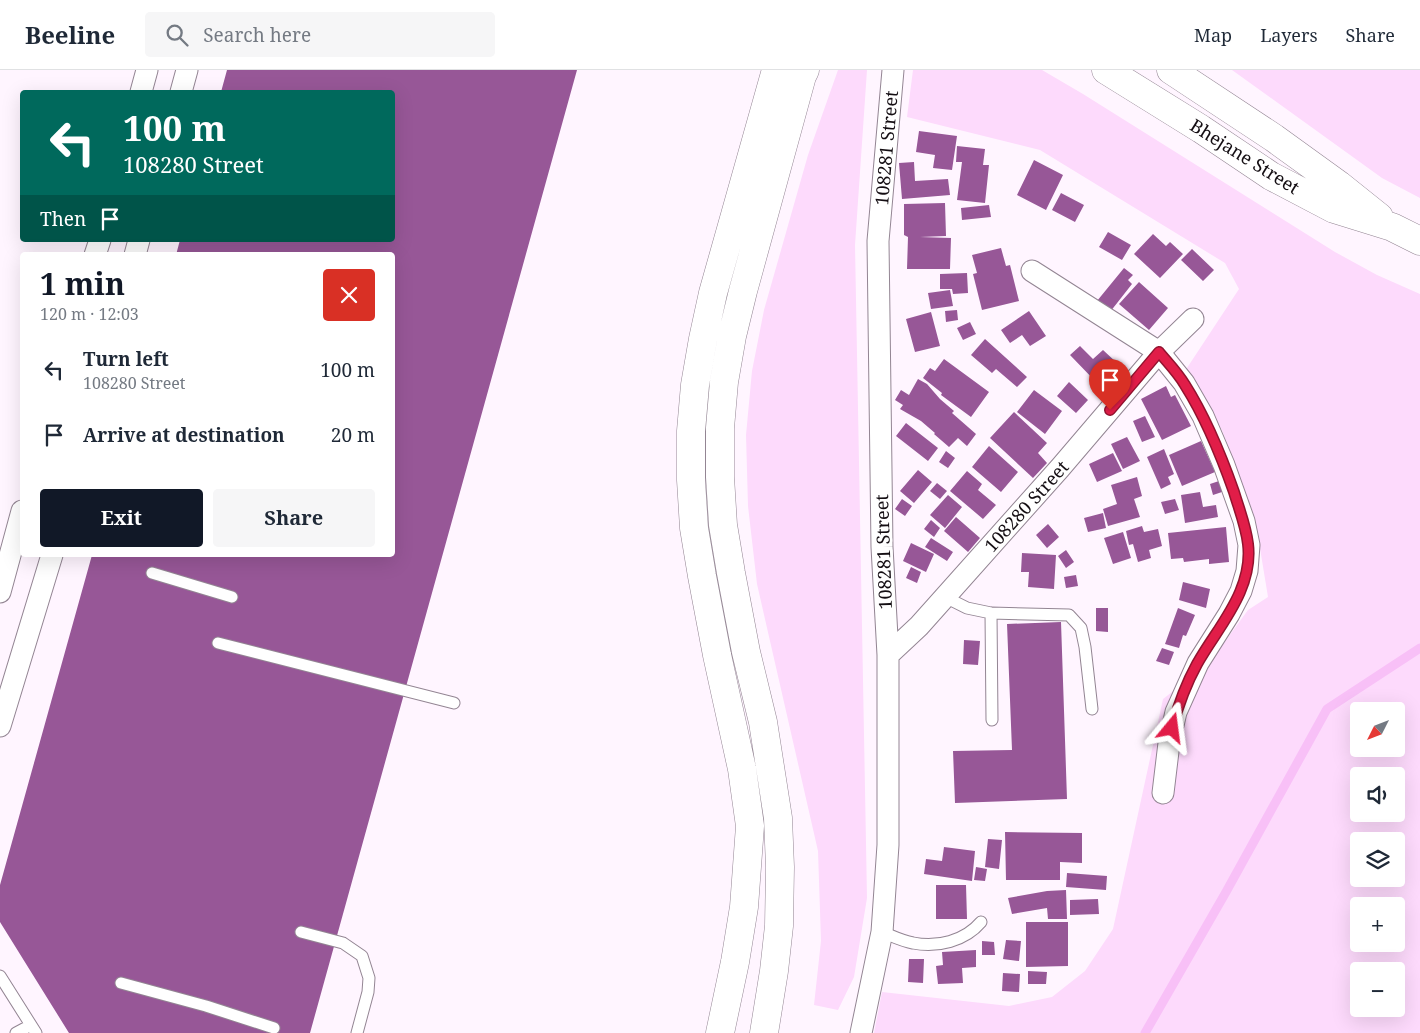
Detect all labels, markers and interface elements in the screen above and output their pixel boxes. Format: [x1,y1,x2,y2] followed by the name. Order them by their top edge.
[145,12,495,57] search box
[25,18,115,51] text: Beeline
[163,21,191,49] icon: search
[203,22,311,48] text: Search here
[1194,23,1232,47] text: Map
[1260,23,1318,47] text: Layers
[1346,23,1395,47] text: Share
[869,90,903,206] street label: 108281 Street
[123,104,226,151] text: 100 m
[40,110,105,175] icon: left
[1186,113,1304,199] street label: Bhejane Street
[123,149,264,179] text: 108280 Street
[96,205,124,233] icon: arrive
[40,206,86,232] text: Then
[40,263,125,304] text: 1 min
[323,269,375,321] button: close
[40,303,139,325] text: 120 m · 12:03
[83,346,169,372] text: Turn left
[40,356,68,384] icon: left
[320,357,375,383] text: 100 m
[1089,359,1131,410] pin
[1096,366,1124,394] icon: arrive
[83,372,185,394] text: 108280 Street
[40,421,68,449] icon: arrive
[83,422,285,448] text: Arrive at destination
[331,422,375,448] text: 20 m
[979,455,1073,557] street label: 108280 Street
[40,489,203,547] button: Exit
[213,489,375,547] button: Share
[869,494,897,610] street label: 108281 Street
[1145,701,1197,753] position arrow
[1350,702,1405,758] north arrow
[1350,702,1405,1017] map controls
[1350,767,1405,822] button: sound
[1350,832,1405,887] button: layers
[1350,897,1405,952] button: +
[1350,962,1405,1017] button: −

